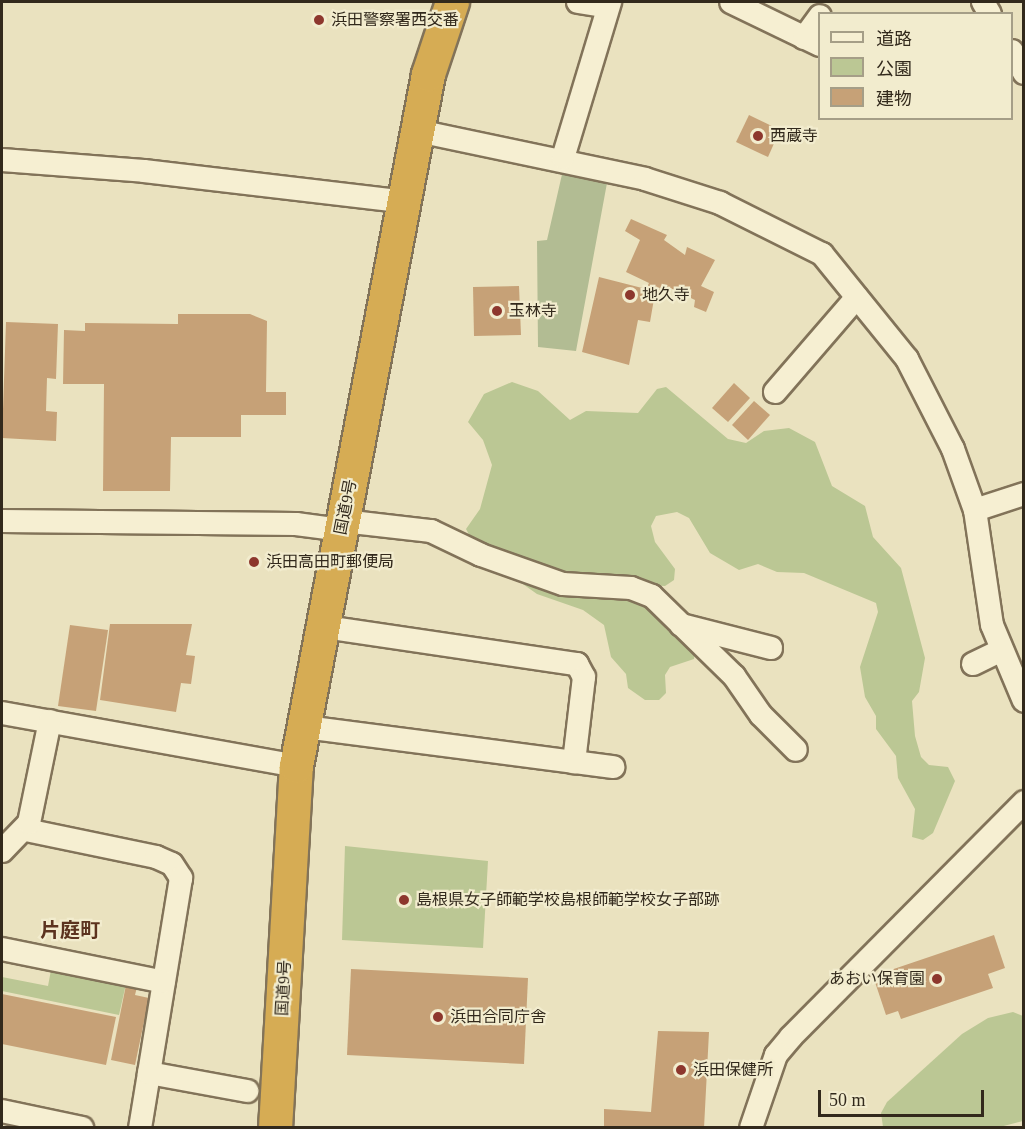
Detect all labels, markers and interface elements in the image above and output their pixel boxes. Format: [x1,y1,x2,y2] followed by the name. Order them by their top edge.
[331,10,459,30] place label: 浜田警察署西交番
[818,12,1013,120] legend
[312,13,326,27] marker: 浜田警察署西交番
[876,29,912,49] text: 道路
[876,59,912,79] text: 公園
[876,89,912,109] text: 建物
[770,126,818,146] place label: 西蔵寺
[751,129,765,143] marker: 西蔵寺
[642,285,690,305] place label: 地久寺
[623,288,637,302] marker: 地久寺
[509,301,557,321] place label: 玉林寺
[490,304,504,318] marker: 玉林寺
[331,478,361,536] street label: 国道9号
[266,552,394,572] place label: 浜田高田町郵便局
[247,555,261,569] marker: 浜田高田町郵便局
[416,890,720,910] place label: 島根県女子師範学校島根師範学校女子部跡
[397,893,411,907] marker: 島根県女子師範学校島根師範学校女子部跡
[40,918,100,942] district label: 片庭町
[273,960,295,1016] street label: 国道9号
[829,969,925,989] place label: あおい保育園
[930,972,944,986] marker: あおい保育園
[450,1007,546,1027] place label: 浜田合同庁舎
[431,1010,445,1024] marker: 浜田合同庁舎
[693,1060,773,1080] place label: 浜田保健所
[674,1063,688,1077] marker: 浜田保健所
[821,1078,988,1116] scale bar
[829,1090,866,1110] text: 50 m

